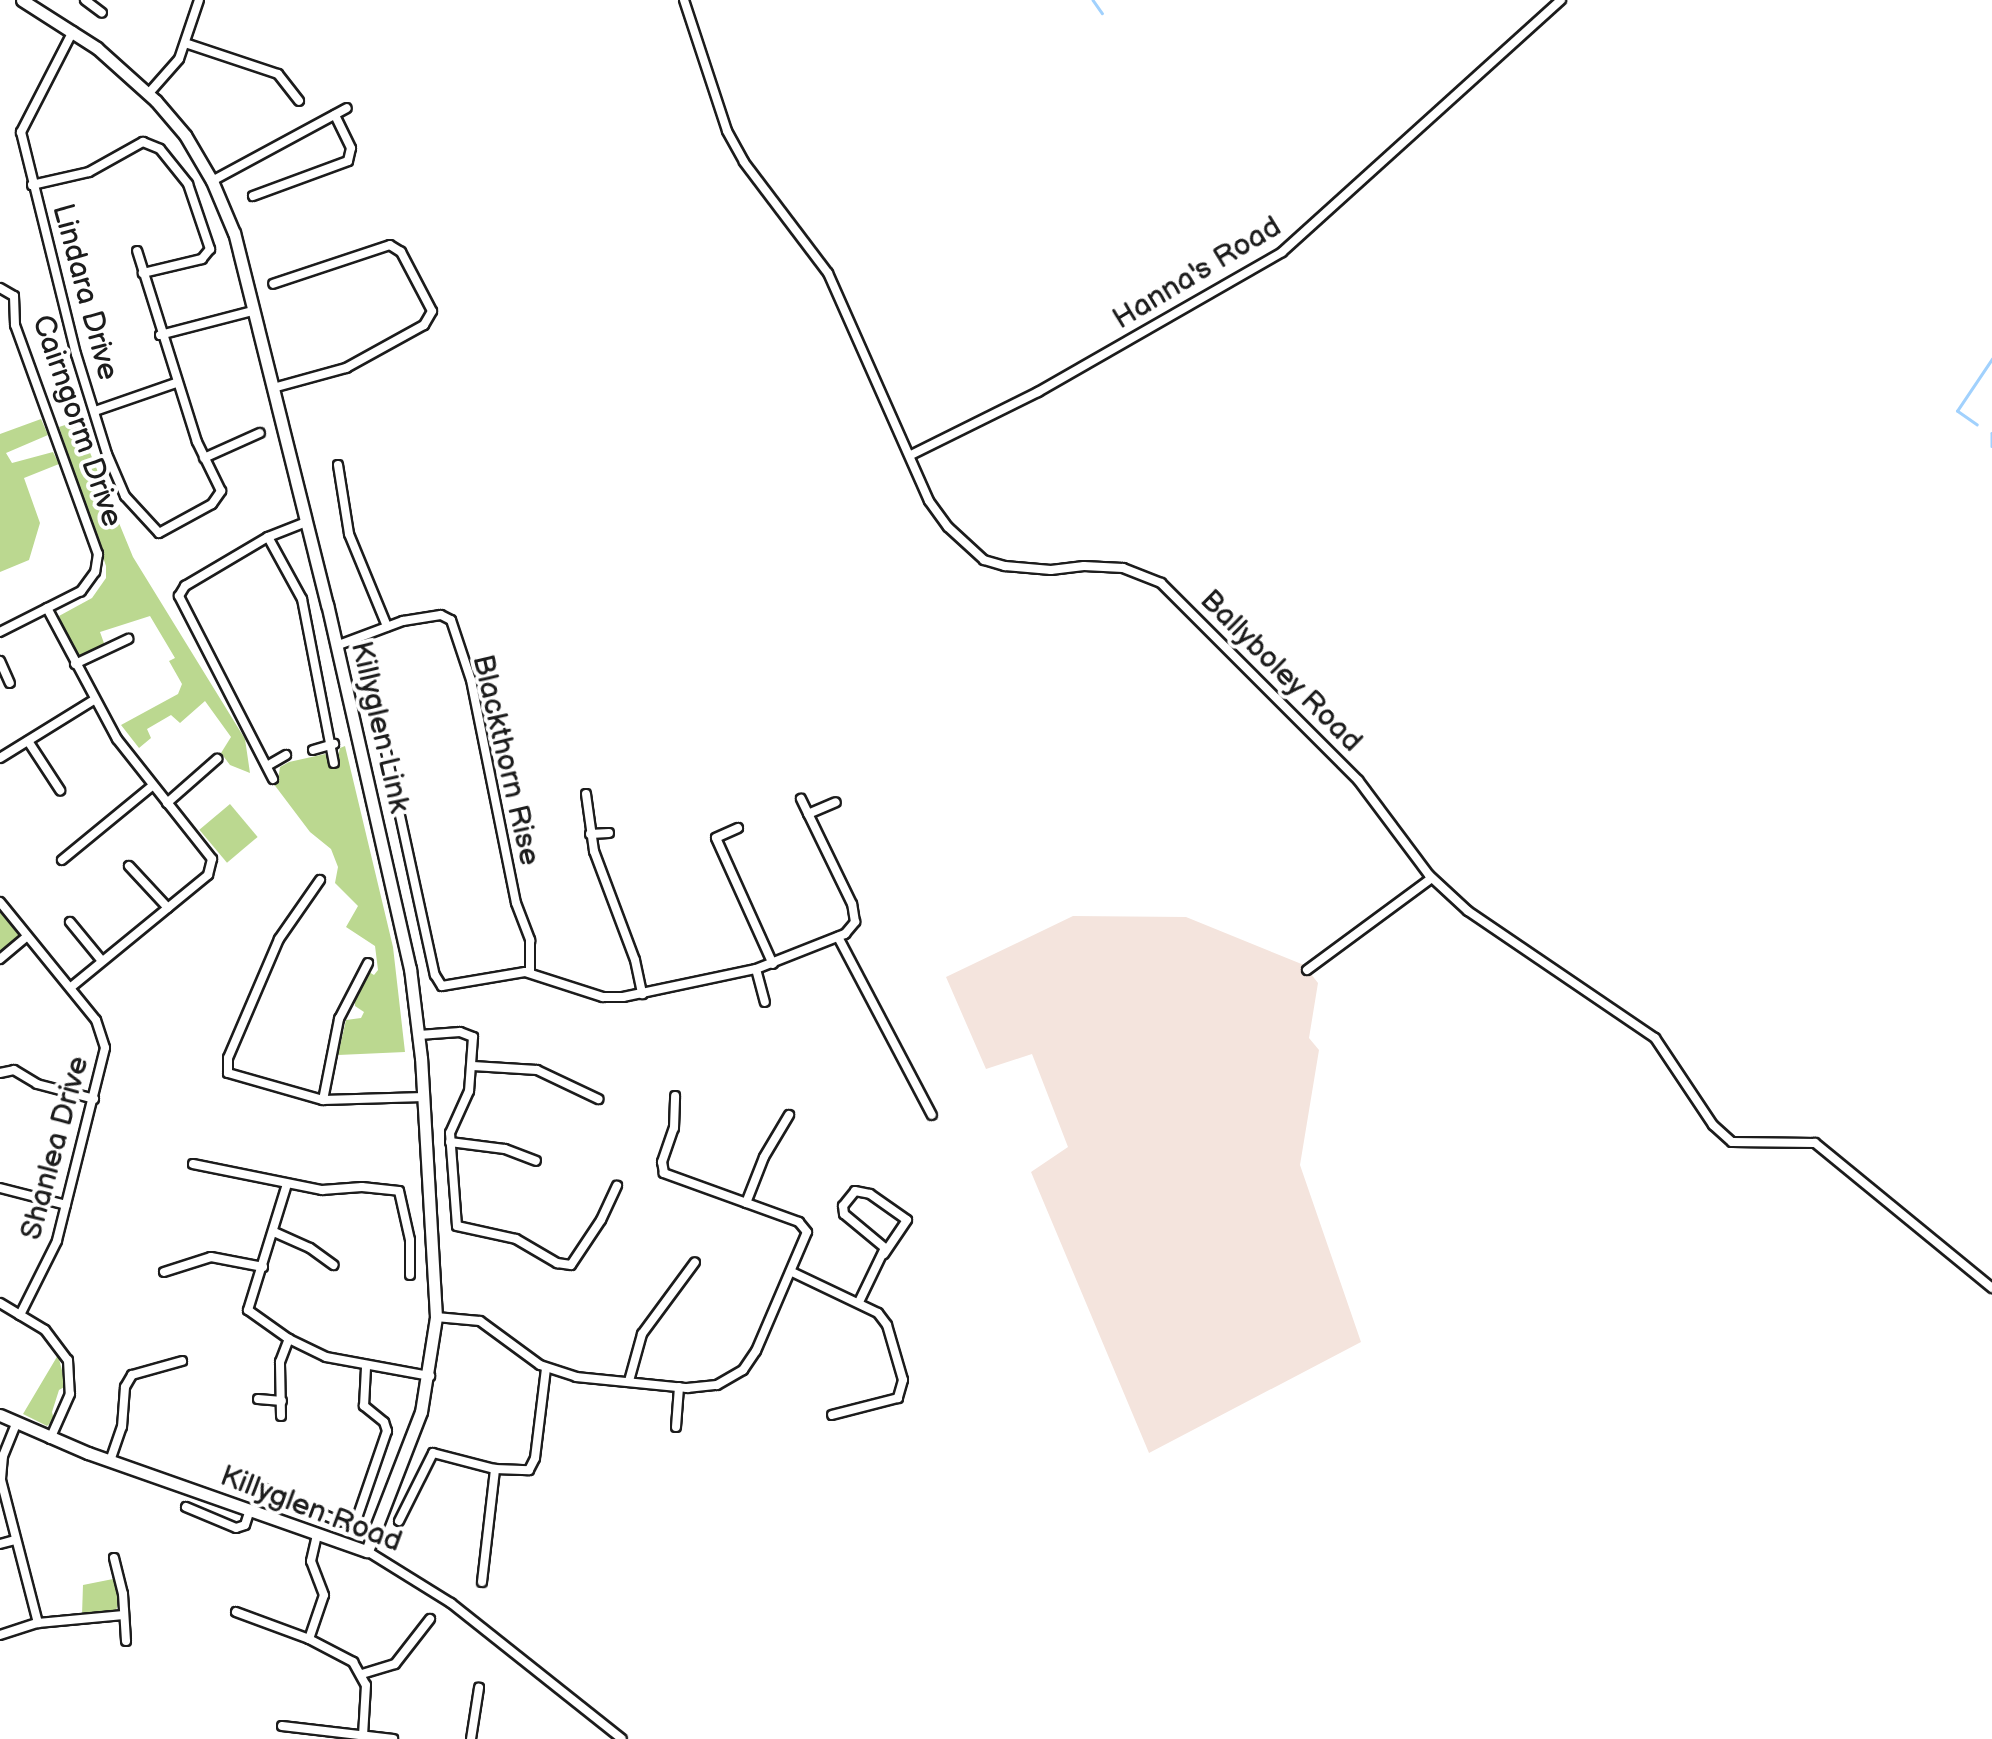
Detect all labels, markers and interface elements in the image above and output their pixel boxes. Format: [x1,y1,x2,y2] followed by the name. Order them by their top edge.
[44,200,126,384] street label: Lindara Drive
[1106,209,1288,337] street label: Hanna's Road
[24,310,130,532] street label: Cairngorm Drive
[1192,582,1370,760] street label: Ballyboley Road
[343,638,417,816] street label: Killyglen Link
[464,651,548,869] street label: Blackthorn Rise
[13,1052,97,1244] street label: Shanlea Drive
[215,1458,407,1560] street label: Killyglen Road

